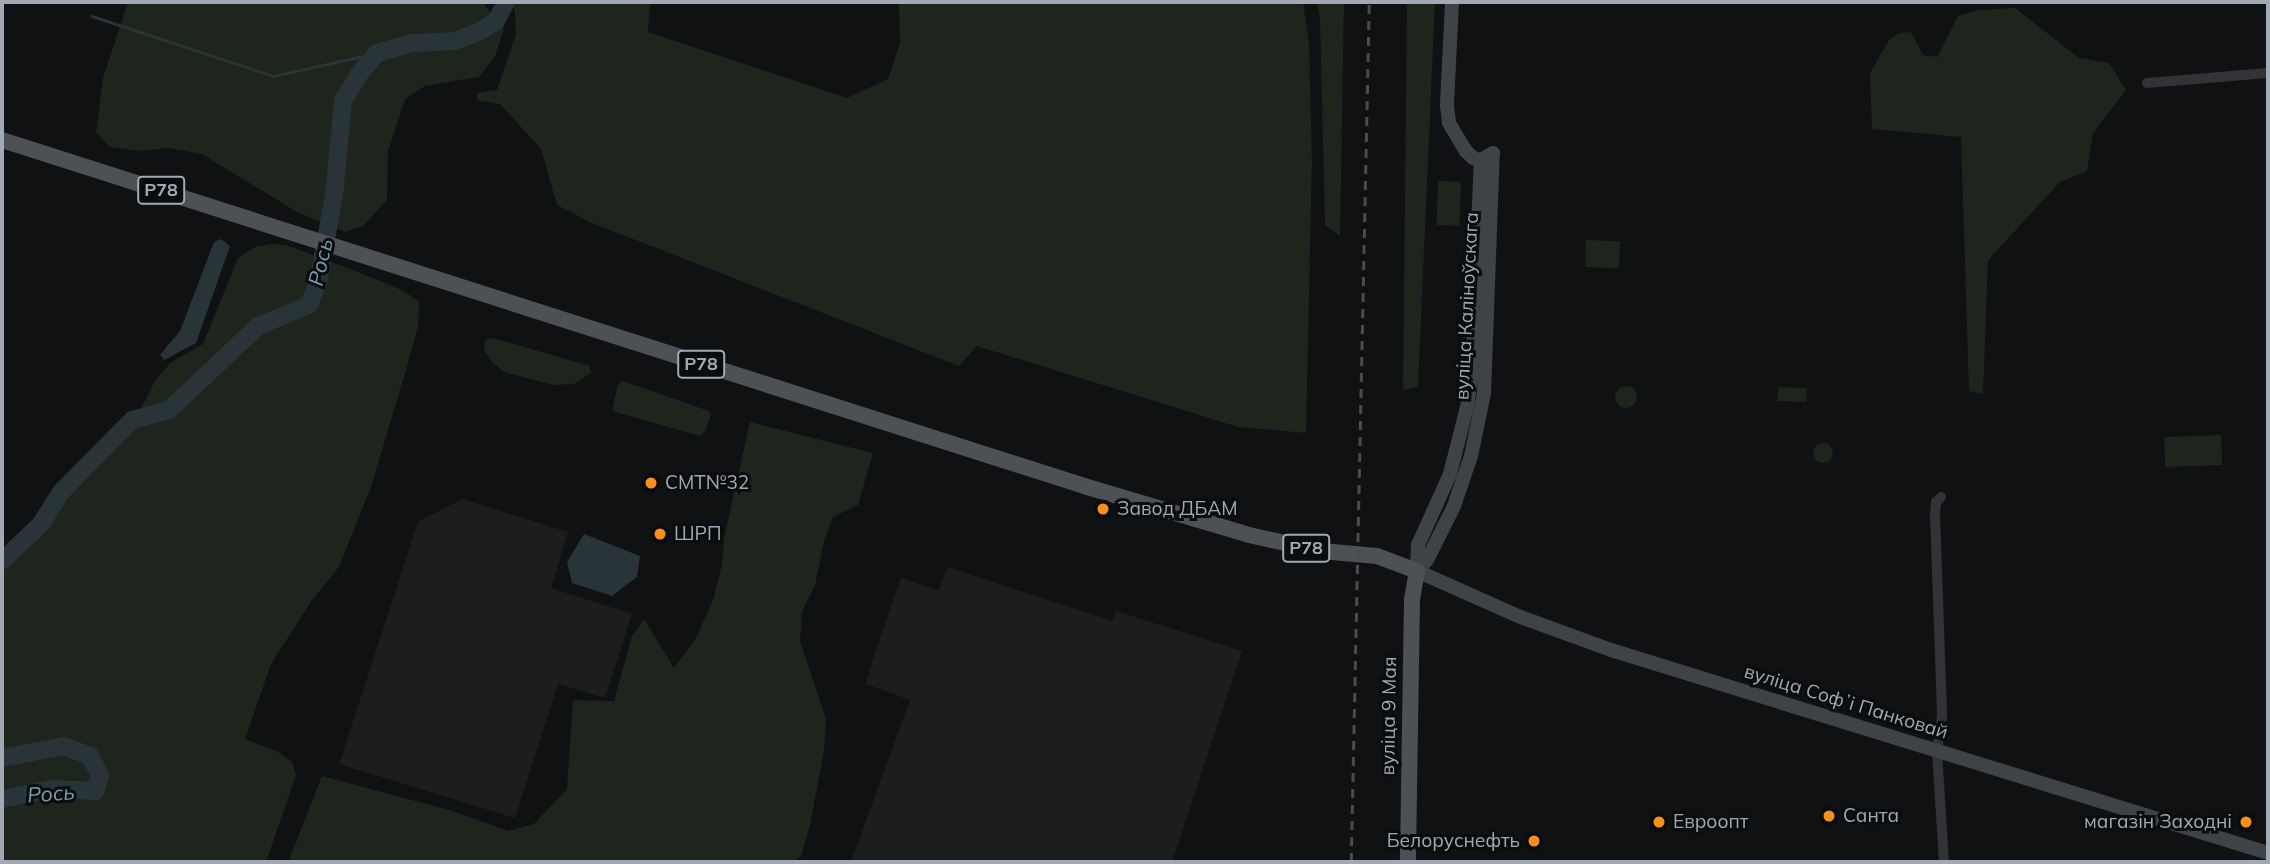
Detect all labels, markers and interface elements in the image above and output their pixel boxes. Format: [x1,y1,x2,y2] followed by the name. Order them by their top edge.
[136,176,186,204] road number: Р78
[1451,211,1483,401] street label: вуліца Каліноўскага
[302,236,338,288] water label: Рось
[676,350,726,378] road number: Р78
[665,472,749,494] place label: СМТ№32
[643,475,659,491] marker: СМТ№32
[1117,498,1238,520] place label: Завод ДБАМ
[1095,501,1111,517] marker: Завод ДБАМ
[674,523,721,545] place label: ШРП
[652,526,668,542] marker: ШРП
[1282,534,1330,562] road number: Р78
[1377,656,1401,776] street label: вуліца 9 Мая
[1741,660,1951,744] street label: вуліца Софʼі Панковай
[26,779,76,807] water label: Рось
[1843,805,1899,827] place label: Санта
[1821,808,1837,824] marker: Санта
[1673,811,1748,833] place label: Евроопт
[2084,811,2232,833] place label: магазін Заходні
[1651,814,1667,830] marker: Евроопт
[2238,814,2254,830] marker: магазін Заходні
[1387,830,1520,852] place label: Белоруснефть
[1526,833,1542,849] marker: Белоруснефть

